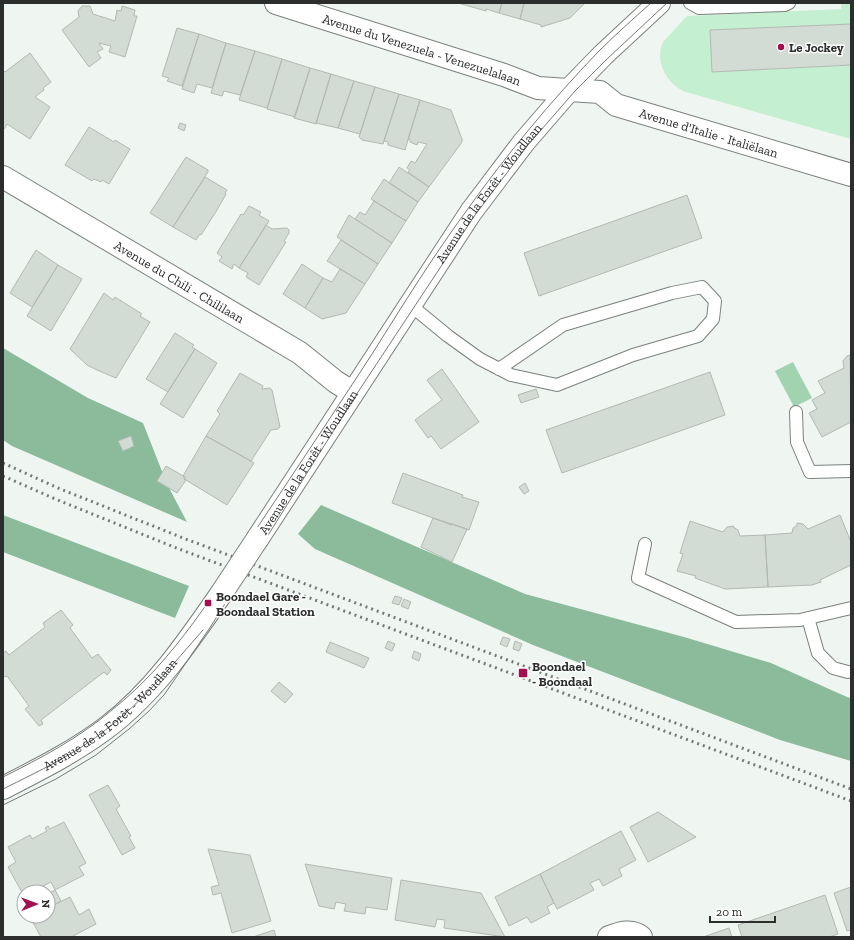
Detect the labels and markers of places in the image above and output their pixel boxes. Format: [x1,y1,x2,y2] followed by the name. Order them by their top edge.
[789,40,844,55] place label: Le Jockey
[776,42,786,52] marker: Le Jockey
[216,589,315,619] place label: Boondael Gare - Boondaal Station
[203,598,213,608] marker: Boondael Gare - Boondaal Station
[532,659,593,689] place label: Boondael - Boondaal
[517,667,529,679] marker: Boondael - Boondaal

